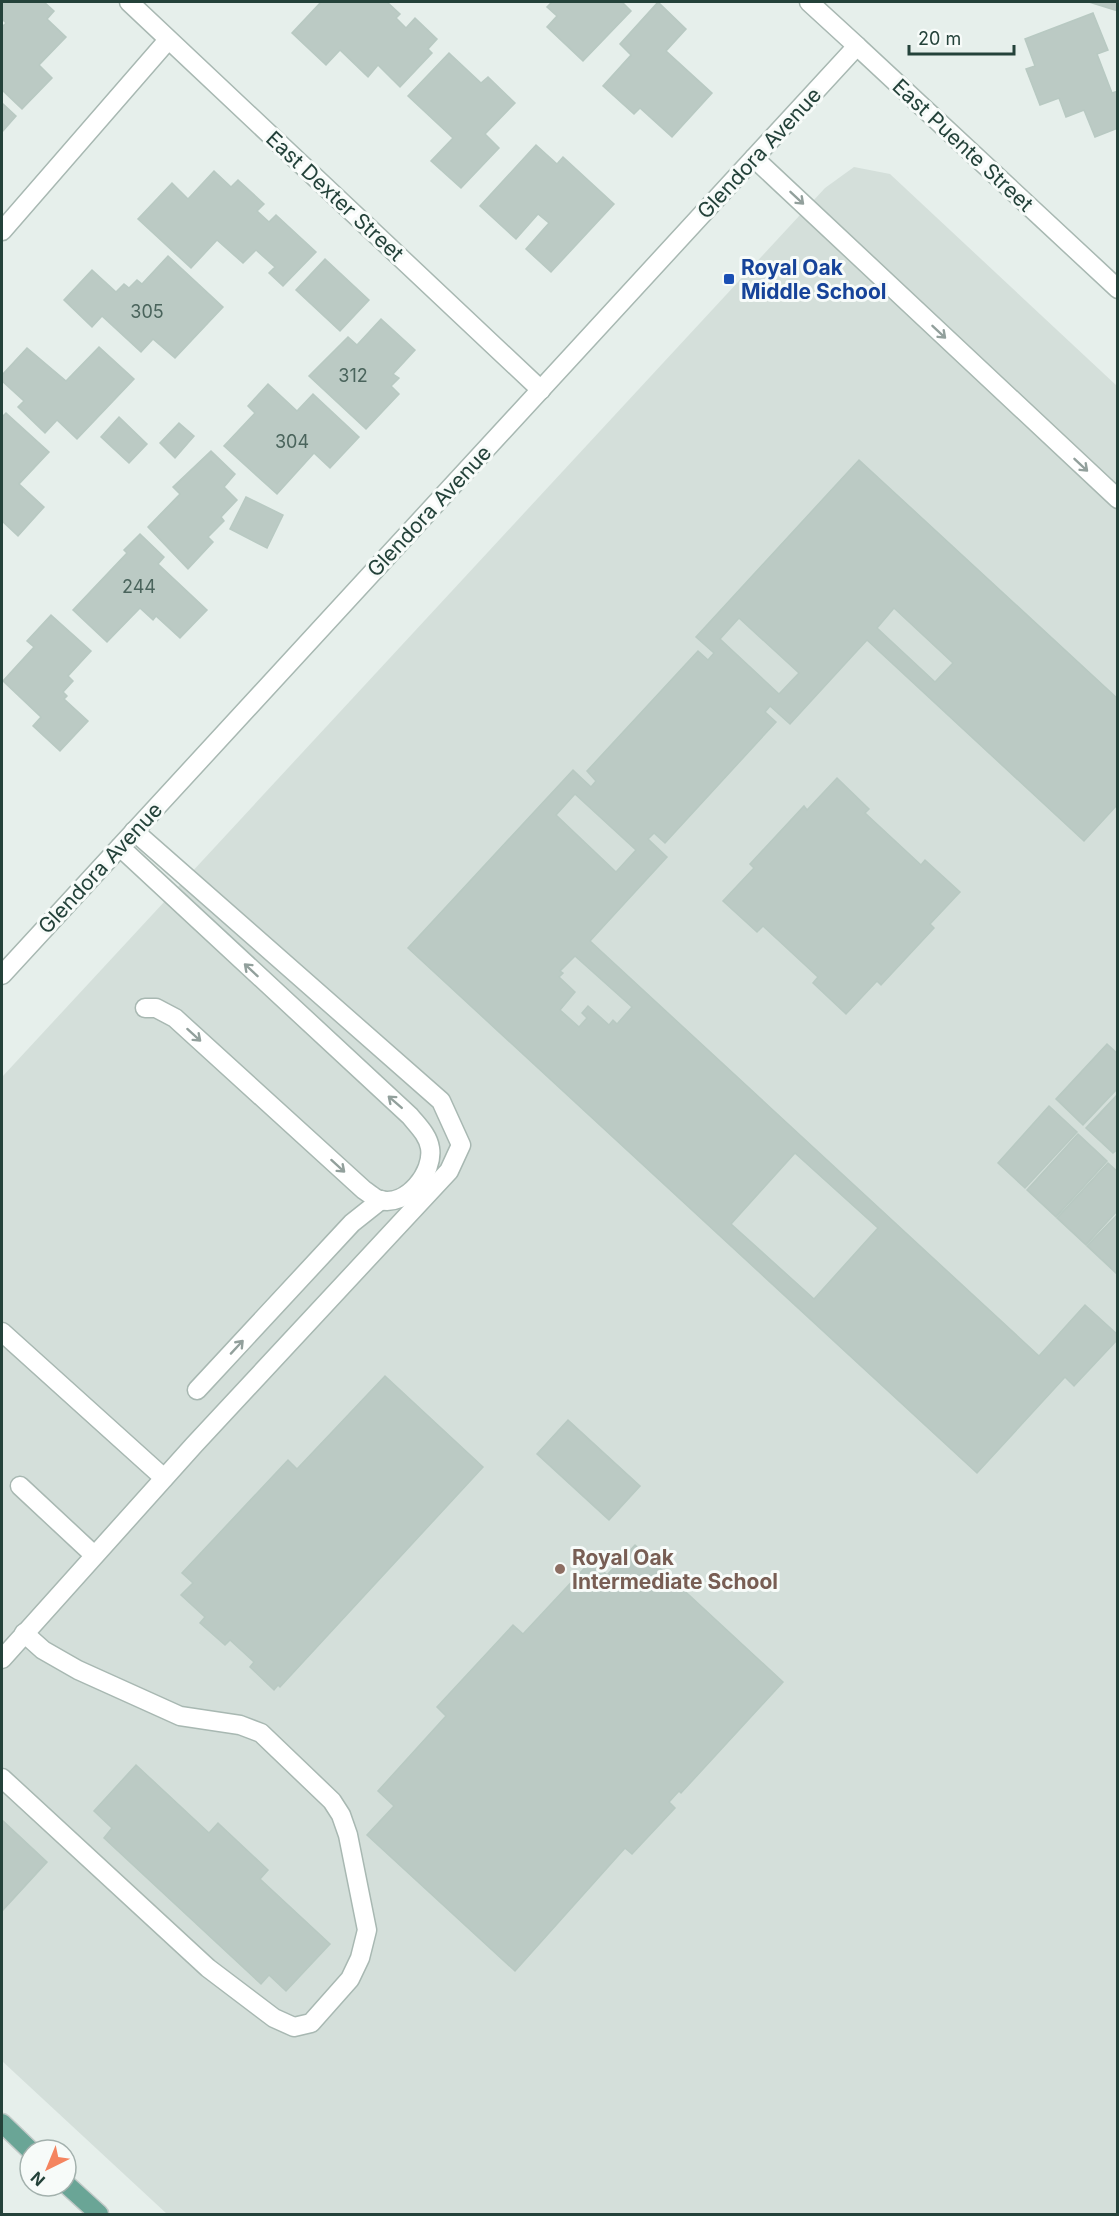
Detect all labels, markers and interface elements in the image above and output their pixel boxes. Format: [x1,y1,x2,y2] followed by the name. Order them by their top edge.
[909,18,1014,56] scale bar
[918,28,961,49] text: 20 m
[888,74,1038,217] street label: East Puente Street
[692,82,826,224] street label: Glendora Avenue
[261,126,409,266] street label: East Dexter Street
[789,191,804,205] one-way arrow
[741,255,887,304] place label: Royal Oak Middle School
[722,272,736,286] marker: Royal Oak Middle School
[130,301,164,322] house number: 305
[931,325,946,339] one-way arrow
[338,365,368,386] house number: 312
[275,431,309,452] house number: 304
[362,440,496,582] street label: Glendora Avenue
[1074,458,1089,472] one-way arrow
[122,576,156,597] house number: 244
[33,797,167,939] street label: Glendora Avenue
[244,963,259,978] one-way arrow
[186,1028,201,1042] one-way arrow
[388,1095,403,1109] one-way arrow
[330,1159,345,1173] one-way arrow
[230,1340,244,1355] one-way arrow
[572,1545,778,1594] place label: Royal Oak Intermediate School
[553,1562,567,1576] marker: Royal Oak Intermediate School
[18,2138,78,2198] north arrow
[26,2167,49,2190] text: N

